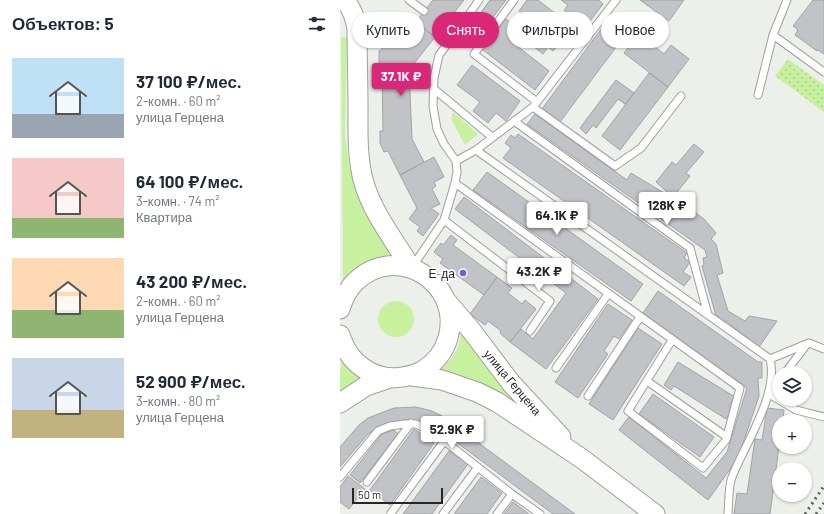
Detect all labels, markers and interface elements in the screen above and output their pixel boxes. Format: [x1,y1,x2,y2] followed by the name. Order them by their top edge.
[352,12,424,48] chip: Купить
[432,12,499,48] chip: Снять
[507,12,593,48] chip: Фильтры
[601,12,669,48] chip: Новое
[12,13,114,33] text: Объектов: 5
[306,13,328,35] icon: filters
[364,63,438,97] pin: 37.1K ₽
[381,68,421,84] text: 37.1K ₽
[136,71,242,91] text: 37 100 ₽/мес.
[44,74,92,122] icon: home
[136,93,220,109] text: 2-комн. · 60 m²
[136,109,224,125] text: улица Герцена
[136,171,243,191] text: 64 100 ₽/мес.
[44,174,92,222] icon: home
[634,192,700,226] pin: 128K ₽
[136,193,219,209] text: 3-комн. · 74 m²
[648,197,686,213] text: 128K ₽
[520,202,594,236] pin: 64.1K ₽
[536,207,578,223] text: 64.1K ₽
[136,209,192,225] text: Квартира
[502,258,576,292] pin: 43.2K ₽
[516,263,562,279] text: 43.2K ₽
[429,266,455,281] place label: Е-да
[458,268,468,278] marker: Е-да
[136,271,247,291] text: 43 200 ₽/мес.
[44,274,92,322] icon: home
[136,293,220,309] text: 2-комн. · 60 m²
[136,309,224,325] text: улица Герцена
[481,346,545,418] street label: улица Герцена
[772,366,812,502] map controls
[772,366,812,406] button: layers
[136,371,246,391] text: 52 900 ₽/мес.
[44,374,92,422] icon: home
[136,393,220,409] text: 3-комн. · 80 m²
[136,409,224,425] text: улица Герцена
[772,414,812,454] button: +
[415,416,489,450] pin: 52.9K ₽
[430,421,474,437] text: 52.9K ₽
[772,462,812,502] button: −
[352,486,443,505] scale bar
[358,488,381,501] text: 50 m

